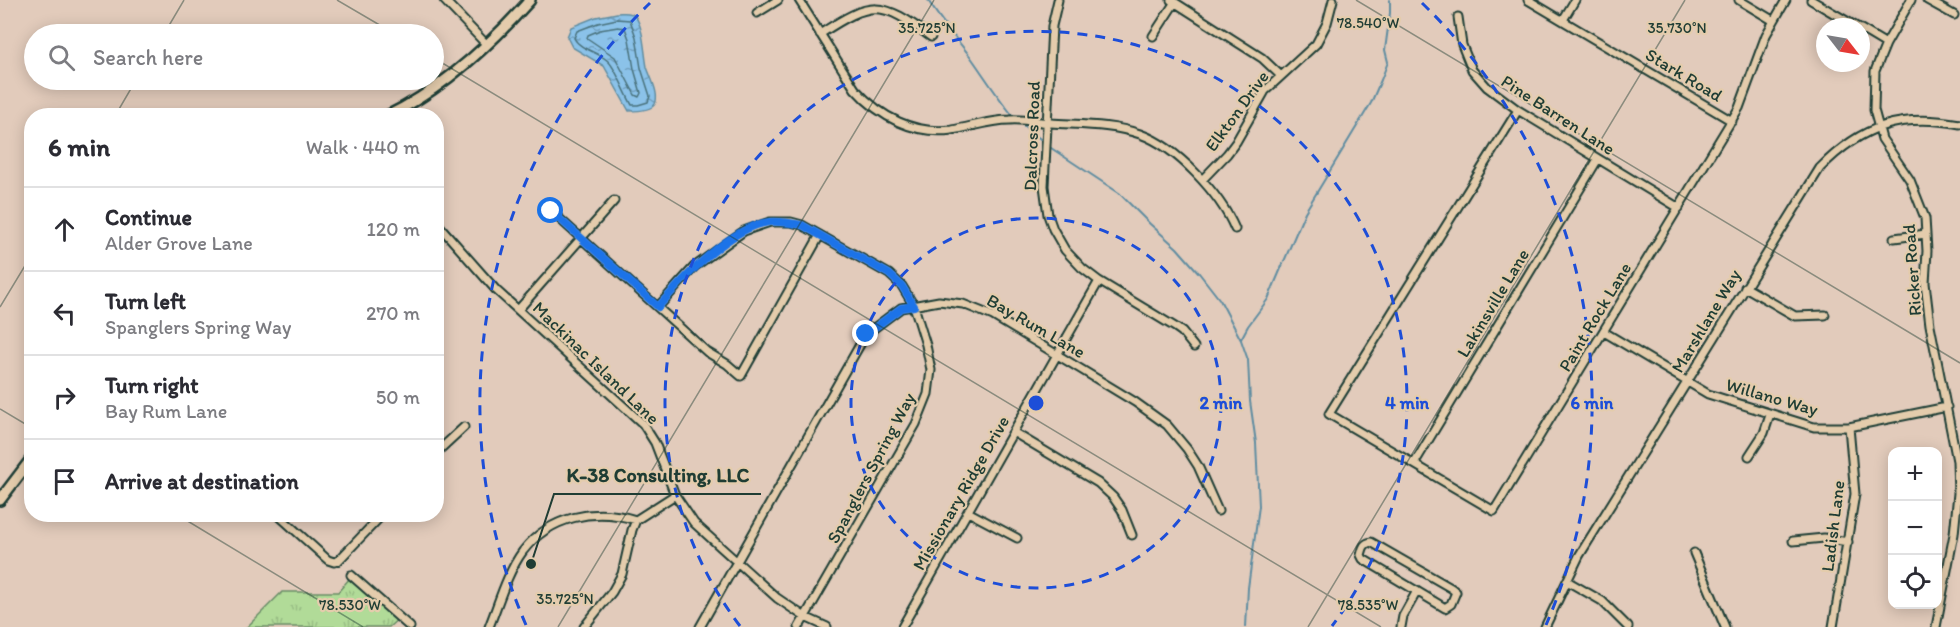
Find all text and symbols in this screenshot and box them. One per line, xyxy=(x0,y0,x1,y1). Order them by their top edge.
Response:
text: 78.540°W xyxy=(1337,14,1400,32)
north arrow xyxy=(1816,18,1870,72)
text: 35.725°N xyxy=(898,19,956,37)
text: 35.730°N xyxy=(1647,19,1707,37)
search box xyxy=(24,24,444,90)
icon: search xyxy=(45,41,78,74)
street label: Stark Road xyxy=(1641,43,1727,107)
text: Search here xyxy=(93,44,203,71)
street label: Elkton Drive xyxy=(1200,66,1274,156)
street label: Pine Barren Lane xyxy=(1497,70,1619,160)
street label: Dalcross Road xyxy=(1019,80,1045,191)
text: 6 min xyxy=(48,131,110,163)
text: Walk · 440 m xyxy=(306,135,420,159)
route start xyxy=(537,197,563,223)
text: Continue xyxy=(105,204,192,231)
icon: ahead xyxy=(48,213,81,246)
text: 120 m xyxy=(367,217,420,241)
street label: Ricker Road xyxy=(1898,223,1926,317)
text: Alder Grove Lane xyxy=(105,231,253,255)
street label: Lakinsville Lane xyxy=(1452,245,1534,361)
street label: Paint Rock Lane xyxy=(1554,258,1636,376)
street label: Marshlane Way xyxy=(1666,265,1746,377)
text: Turn left xyxy=(105,288,186,315)
street label: Bay Rum Lane xyxy=(983,289,1089,363)
icon: left xyxy=(48,297,81,330)
street label: Mackinac Island Lane xyxy=(528,297,664,429)
text: 270 m xyxy=(366,301,420,325)
text: Spanglers Spring Way xyxy=(105,315,291,339)
route end xyxy=(852,320,878,346)
text: Turn right xyxy=(105,372,199,399)
street label: Willano Way xyxy=(1723,373,1821,421)
icon: right xyxy=(48,381,81,414)
text: 50 m xyxy=(376,385,420,409)
street label: Spanglers Spring Way xyxy=(822,388,920,547)
text: 2 min xyxy=(1200,392,1243,414)
text: 4 min xyxy=(1385,392,1430,414)
text: 6 min xyxy=(1571,392,1614,414)
centre of rings xyxy=(1026,393,1046,413)
text: Bay Rum Lane xyxy=(105,399,227,423)
street label: Missionary Ridge Drive xyxy=(908,412,1014,574)
map controls xyxy=(1888,447,1942,609)
button: + xyxy=(1888,447,1942,501)
callout: K-38 Consulting, LLC xyxy=(554,456,761,494)
text: K-38 Consulting, LLC xyxy=(567,463,750,488)
icon: arrive xyxy=(48,465,81,498)
text: Arrive at destination xyxy=(105,468,299,495)
street label: Ladish Lane xyxy=(1816,479,1850,573)
button: − xyxy=(1888,501,1942,555)
button: locate xyxy=(1888,555,1942,609)
text: 35.725°N xyxy=(536,590,594,608)
text: 78.530°W xyxy=(319,596,381,614)
text: 78.535°W xyxy=(1338,596,1398,614)

